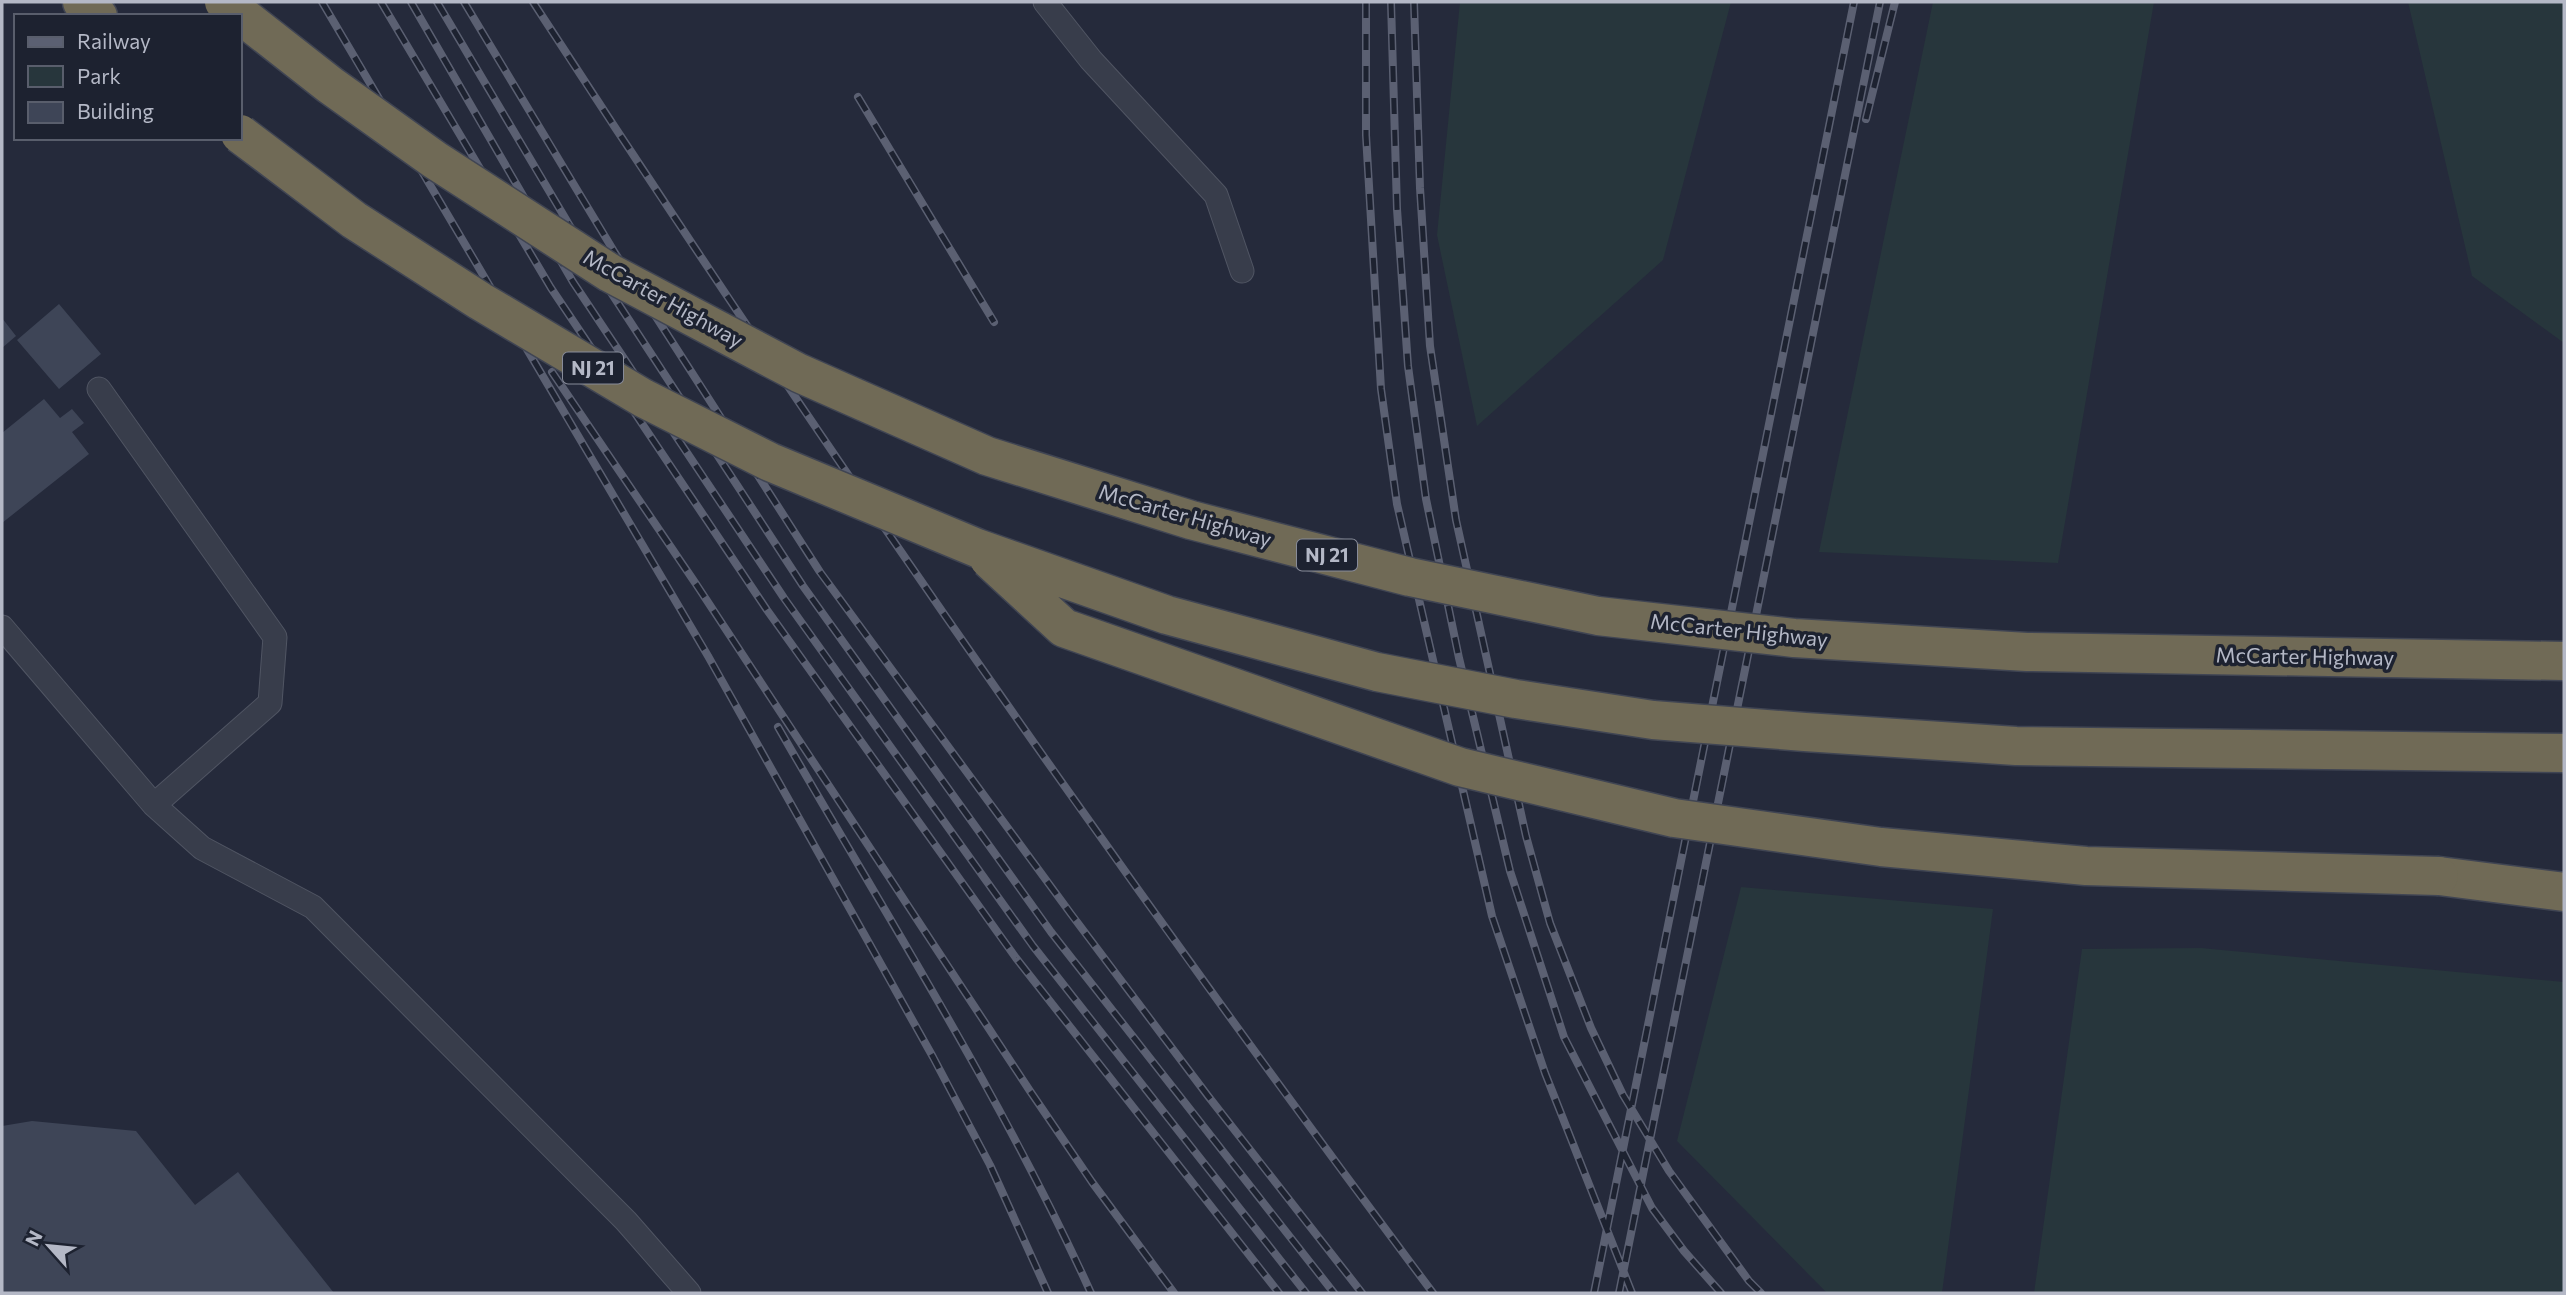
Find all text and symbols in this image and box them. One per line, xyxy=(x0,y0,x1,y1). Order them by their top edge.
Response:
legend xyxy=(14,14,242,140)
text: Railway xyxy=(77,28,151,53)
text: Park xyxy=(77,63,121,88)
text: Building xyxy=(77,98,154,123)
street label: McCarter Highway xyxy=(580,243,748,352)
road number: NJ 21 xyxy=(563,352,623,384)
street label: McCarter Highway xyxy=(1096,478,1275,551)
road number: NJ 21 xyxy=(1297,540,1357,570)
street label: McCarter Highway xyxy=(1649,608,1829,651)
street label: McCarter Highway xyxy=(2215,641,2395,670)
north arrow xyxy=(14,1211,84,1281)
text: N xyxy=(20,1226,47,1250)

